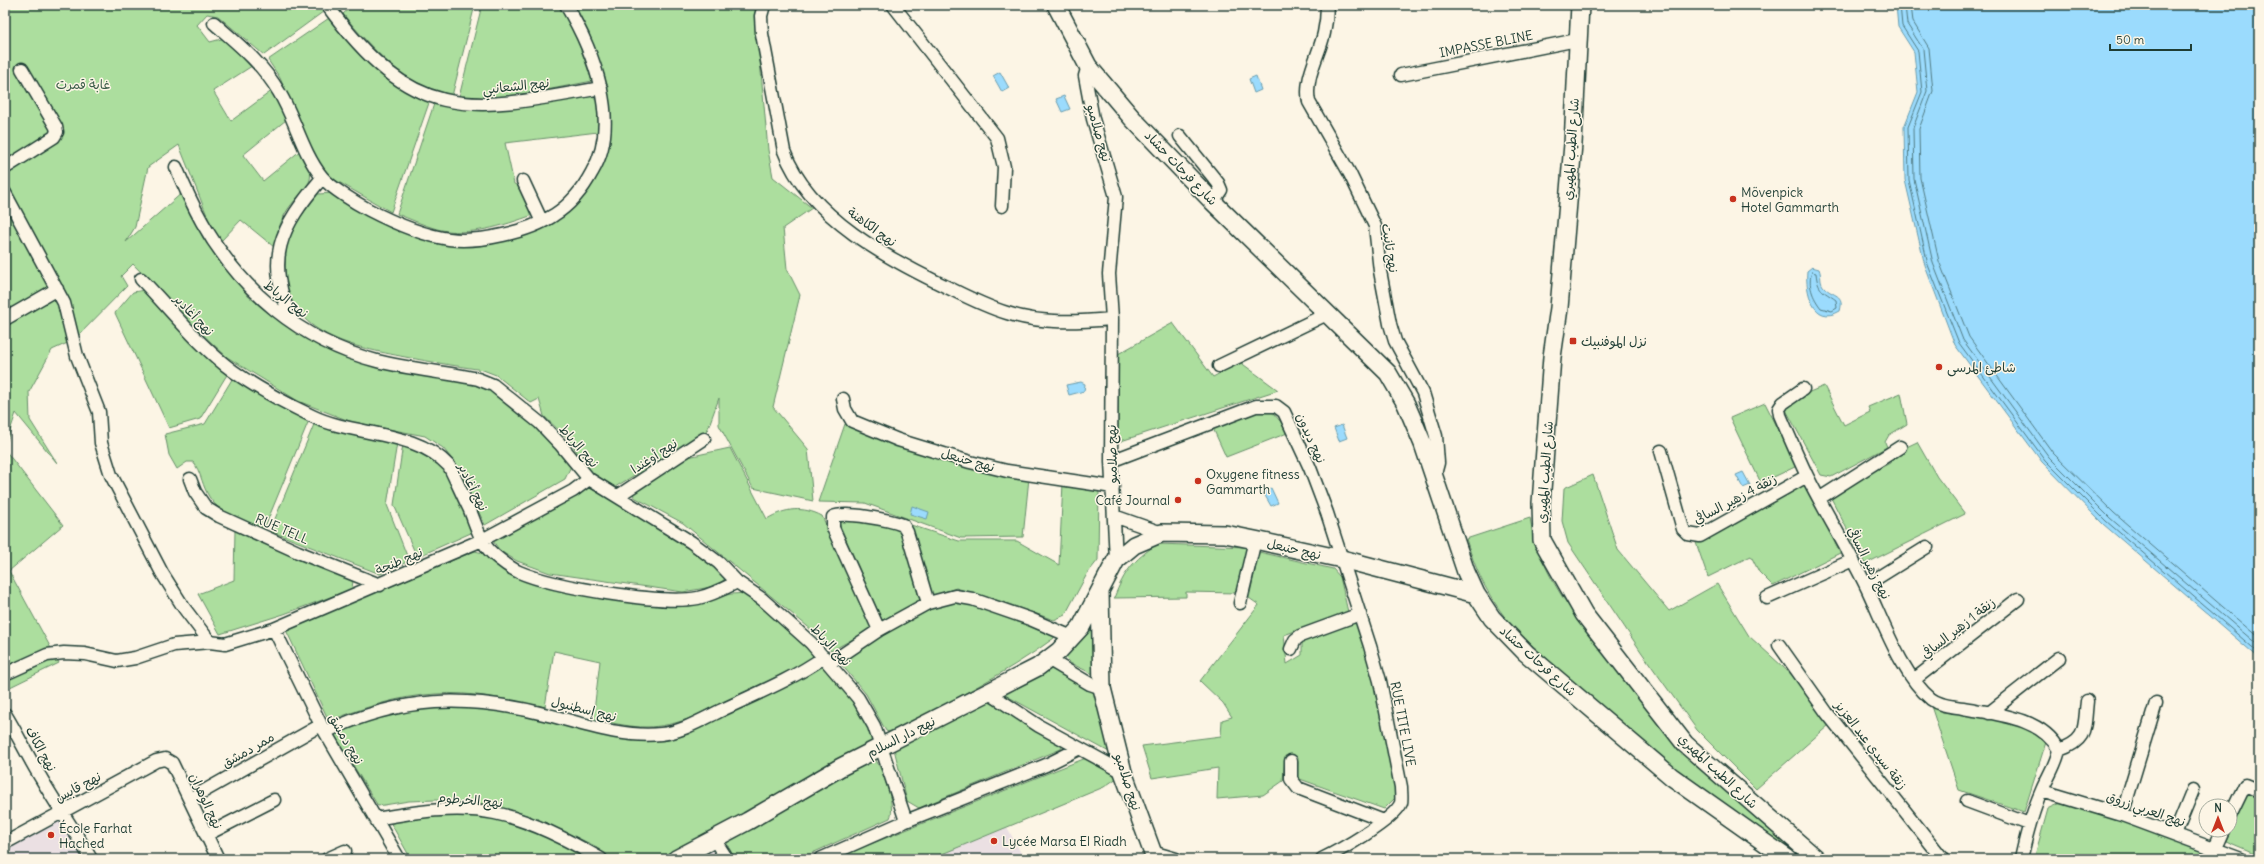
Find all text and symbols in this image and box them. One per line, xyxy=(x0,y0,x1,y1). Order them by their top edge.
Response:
scale bar xyxy=(2110,26,2191,52)
street label: IMPASSE BLINE xyxy=(1438,27,1535,61)
text: 50 m xyxy=(2116,32,2145,47)
street label: نهج الشعانبي xyxy=(482,74,551,101)
park label: غابة قمرت xyxy=(56,76,110,93)
street label: شارع الطيب المهيري xyxy=(1559,97,1584,201)
street label: نهج صلامبو xyxy=(1081,101,1115,164)
street label: شارع فرحات حشاد xyxy=(1140,127,1221,210)
place label: Mövenpick Hotel Gammarth xyxy=(1741,184,1840,216)
marker: Mövenpick Hotel Gammarth xyxy=(1728,194,1738,204)
street label: نهج الكاهنة xyxy=(844,203,900,251)
street label: نهج تانيت xyxy=(1377,222,1402,274)
street label: نهج الرباط xyxy=(260,276,312,322)
street label: نهج أغادير xyxy=(169,290,218,340)
place label: نزل الموفنبيك xyxy=(1581,333,1647,350)
marker: نزل الموفنبيك xyxy=(1568,336,1578,346)
place label: شاطئ المرسى xyxy=(1947,359,2016,377)
marker: شاطئ المرسى xyxy=(1934,362,1944,372)
street label: نهج ديدون xyxy=(1291,410,1330,466)
street label: شارع الطيب المهيري xyxy=(1533,420,1558,524)
street label: نهج الرباط xyxy=(555,421,602,472)
street label: نهج صلامبو xyxy=(1103,424,1122,485)
street label: نهج أوغندا xyxy=(627,435,681,478)
street label: نهج حنبعل xyxy=(939,444,997,477)
street label: نهج أغادير xyxy=(453,459,492,514)
place label: Oxygene fitness Gammarth xyxy=(1206,466,1300,498)
street label: زنقة 4 زهير السافي xyxy=(1690,470,1780,529)
marker: Oxygene fitness Gammarth xyxy=(1193,476,1203,486)
place label: Café Journal xyxy=(1095,492,1170,509)
marker: Café Journal xyxy=(1173,495,1183,505)
street label: RUE TELL xyxy=(253,510,311,548)
street label: نهج زهير السافي xyxy=(1843,524,1895,603)
street label: نهج حنبعل xyxy=(1265,535,1323,564)
street label: نهج طنجة xyxy=(373,543,426,580)
street label: زنقة 1 زهير السافي xyxy=(1917,594,1999,663)
street label: نهج الرباط xyxy=(806,620,855,670)
street label: شارع فرحات حشاد xyxy=(1495,622,1580,701)
street label: RUE TITE LIVE xyxy=(1386,680,1420,768)
street label: نهج إسطنبول xyxy=(549,693,618,726)
street label: زنقة سيدي عبد العزيز xyxy=(1830,696,1911,793)
street label: نهج دمشق xyxy=(324,711,367,768)
street label: نهج دار السلام xyxy=(864,712,939,763)
street label: نهج الكاف xyxy=(21,723,60,775)
street label: ممر دمشق xyxy=(219,728,277,772)
street label: شارع الطيب المهيري xyxy=(1674,730,1761,813)
street label: نهج صلامبو xyxy=(1110,750,1145,813)
street label: نهج قابس xyxy=(52,768,105,807)
street label: نهج الوهران xyxy=(185,770,226,832)
street label: نهج العربي زروق xyxy=(2103,788,2188,833)
street label: نهج الخرطوم xyxy=(436,789,503,813)
north arrow xyxy=(2198,798,2238,838)
text: N xyxy=(2214,801,2222,815)
place label: École Farhat Hached xyxy=(59,819,133,852)
marker: École Farhat Hached xyxy=(46,830,56,840)
place label: Lycée Marsa El Riadh xyxy=(1002,833,1127,850)
marker: Lycée Marsa El Riadh xyxy=(989,836,999,846)

